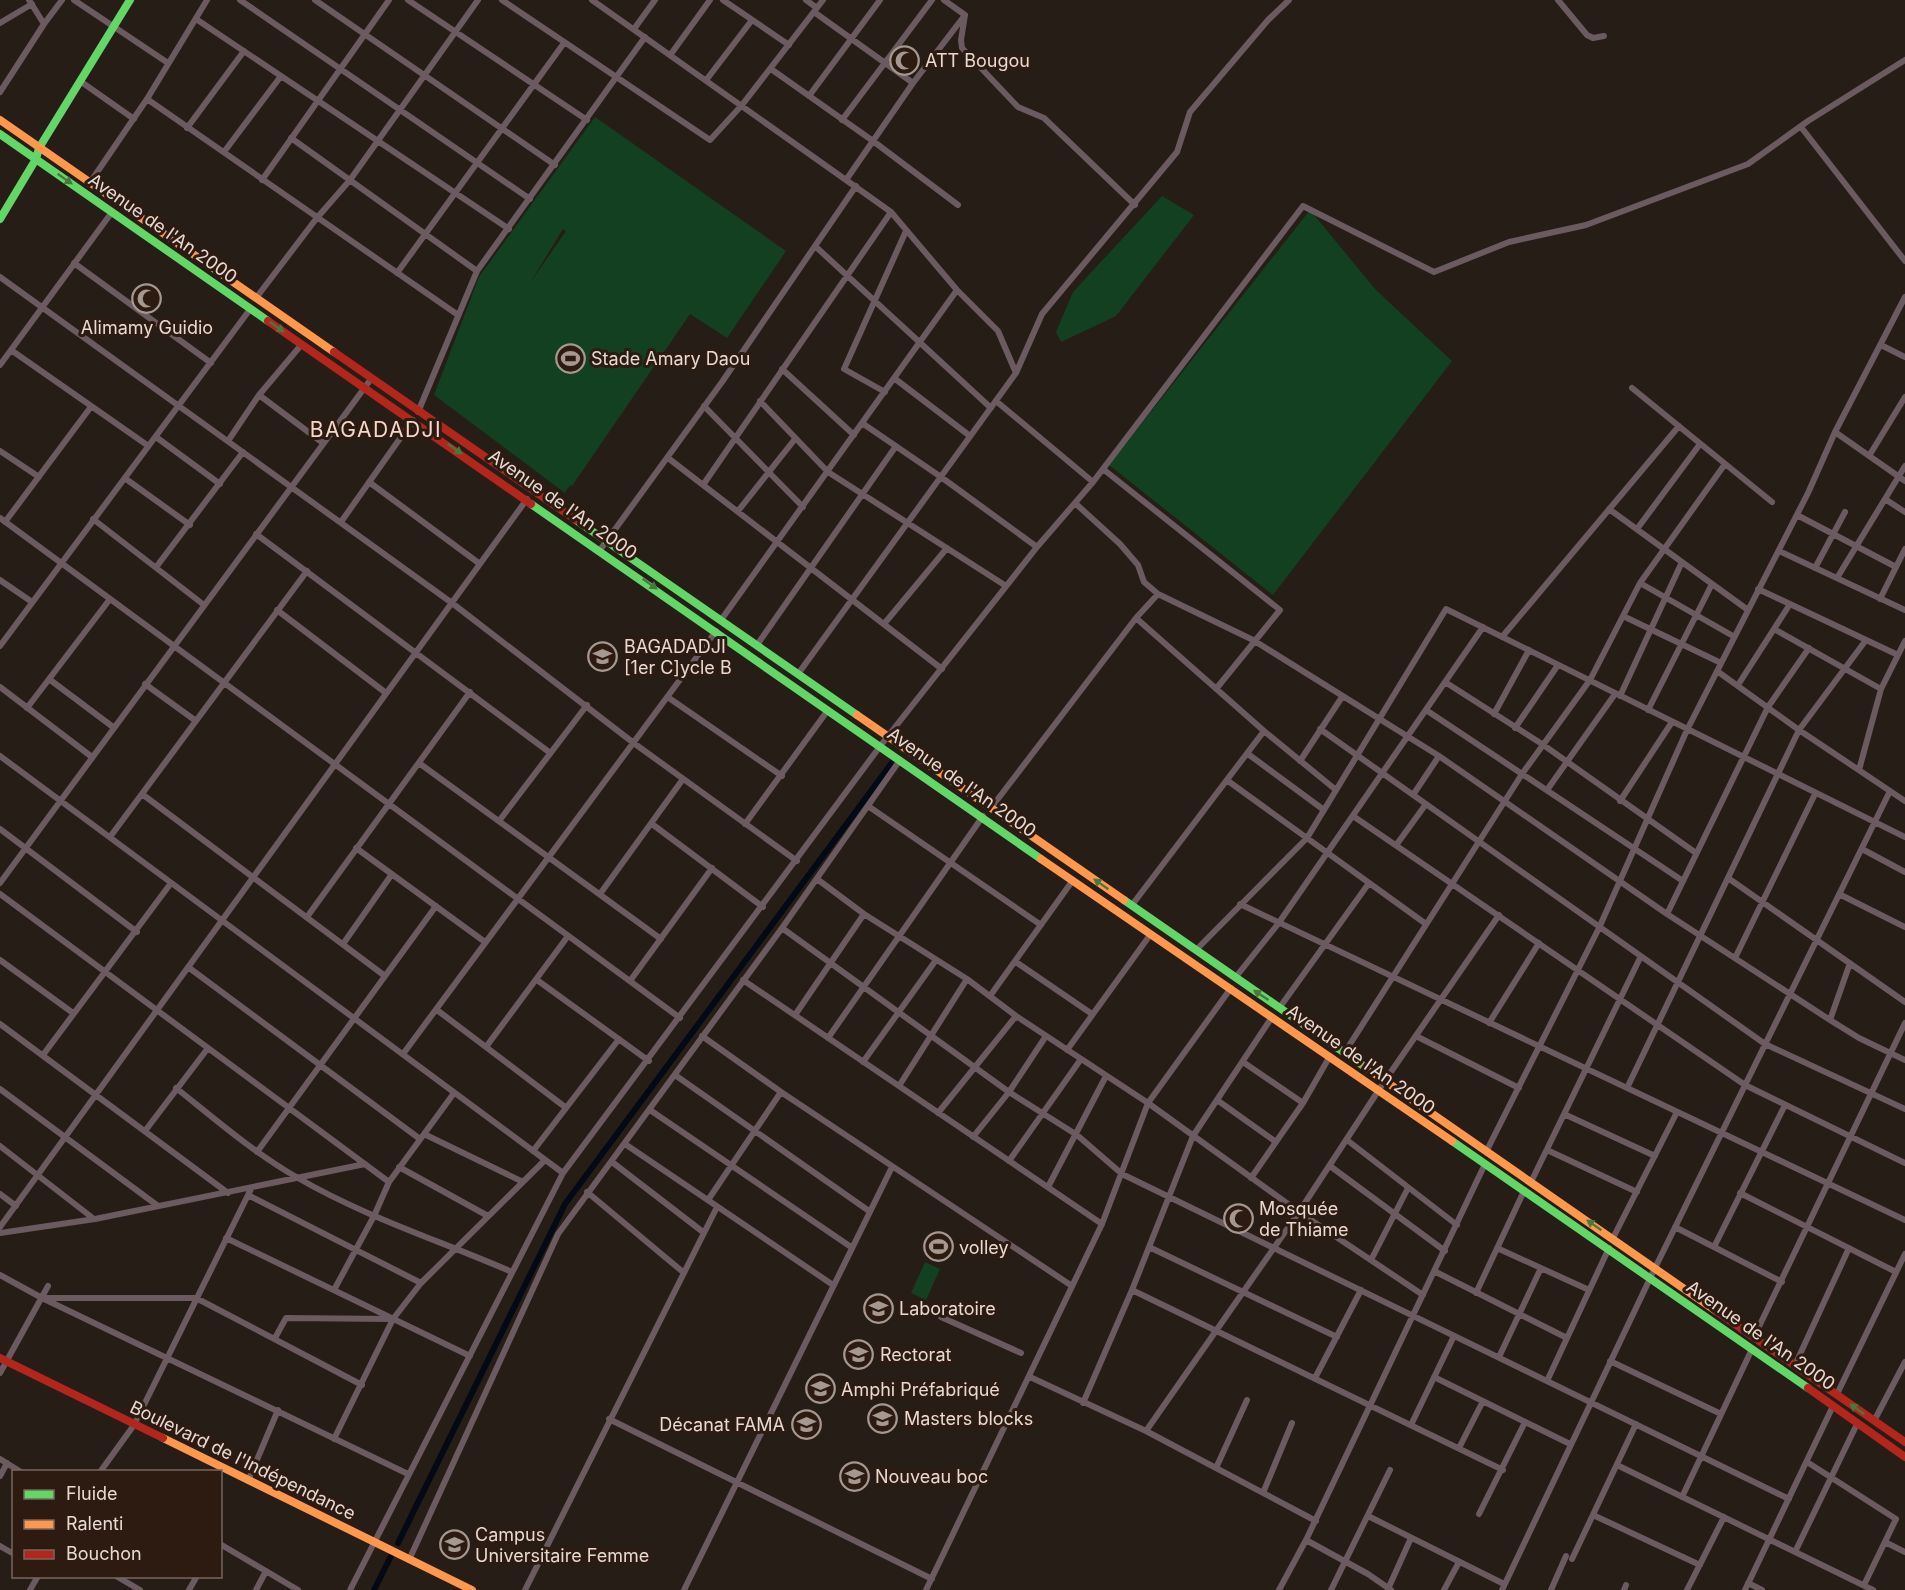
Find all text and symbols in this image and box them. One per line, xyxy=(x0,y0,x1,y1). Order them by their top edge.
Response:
mosque icon: ATT Bougou xyxy=(888,44,920,76)
place label: ATT Bougou xyxy=(925,50,1030,71)
street label: Avenue de l'An 2000 xyxy=(85,169,241,287)
one-way arrow xyxy=(57,174,73,185)
mosque icon: Alimamy Guidio xyxy=(131,282,163,314)
place label: Alimamy Guidio xyxy=(81,317,213,338)
one-way arrow xyxy=(269,321,285,332)
sports icon: Stade Amary Daou xyxy=(554,342,586,374)
place label: Stade Amary Daou xyxy=(591,348,750,369)
district label: BAGADADJI xyxy=(310,417,442,442)
one-way arrow xyxy=(447,443,463,454)
street label: Avenue de l'An 2000 xyxy=(485,445,641,563)
one-way arrow xyxy=(641,578,657,590)
place label: BAGADADJI [1er C]ycle B xyxy=(624,636,732,678)
school or university icon: BAGADADJI [1er C]ycle B xyxy=(587,640,619,672)
street label: Avenue de l'An 2000 xyxy=(884,723,1040,841)
one-way arrow xyxy=(1093,878,1109,890)
one-way arrow xyxy=(1253,990,1269,1001)
street label: Avenue de l'An 2000 xyxy=(1283,1000,1439,1118)
place label: Mosquée de Thiame xyxy=(1259,1198,1349,1240)
mosque icon: Mosquée de Thiame xyxy=(1222,1202,1254,1234)
one-way arrow xyxy=(1586,1219,1602,1231)
sports icon: volley xyxy=(922,1231,954,1263)
place label: volley xyxy=(959,1237,1009,1258)
street label: Avenue de l'An 2000 xyxy=(1683,1276,1839,1394)
school or university icon: Laboratoire xyxy=(862,1292,894,1324)
place label: Laboratoire xyxy=(899,1298,996,1319)
school or university icon: Rectorat xyxy=(843,1338,875,1370)
place label: Rectorat xyxy=(880,1344,951,1365)
school or university icon: Amphi Préfabriqué xyxy=(804,1373,836,1405)
place label: Amphi Préfabriqué xyxy=(841,1379,1000,1400)
street label: Boulevard de l'Indépendance xyxy=(127,1396,359,1524)
school or university icon: Masters blocks xyxy=(867,1402,899,1434)
one-way arrow xyxy=(1850,1403,1866,1415)
school or university icon: Décanat FAMA xyxy=(790,1408,822,1440)
place label: Masters blocks xyxy=(904,1408,1033,1429)
place label: Décanat FAMA xyxy=(659,1414,785,1435)
school or university icon: Nouveau boc xyxy=(838,1460,870,1492)
place label: Nouveau boc xyxy=(875,1466,988,1487)
legend xyxy=(12,1470,222,1578)
text: Fluide xyxy=(66,1483,118,1504)
text: Ralenti xyxy=(66,1513,123,1534)
place label: Campus Universitaire Femme xyxy=(475,1524,649,1566)
school or university icon: Campus Universitaire Femme xyxy=(438,1528,470,1560)
text: Bouchon xyxy=(66,1543,142,1564)

